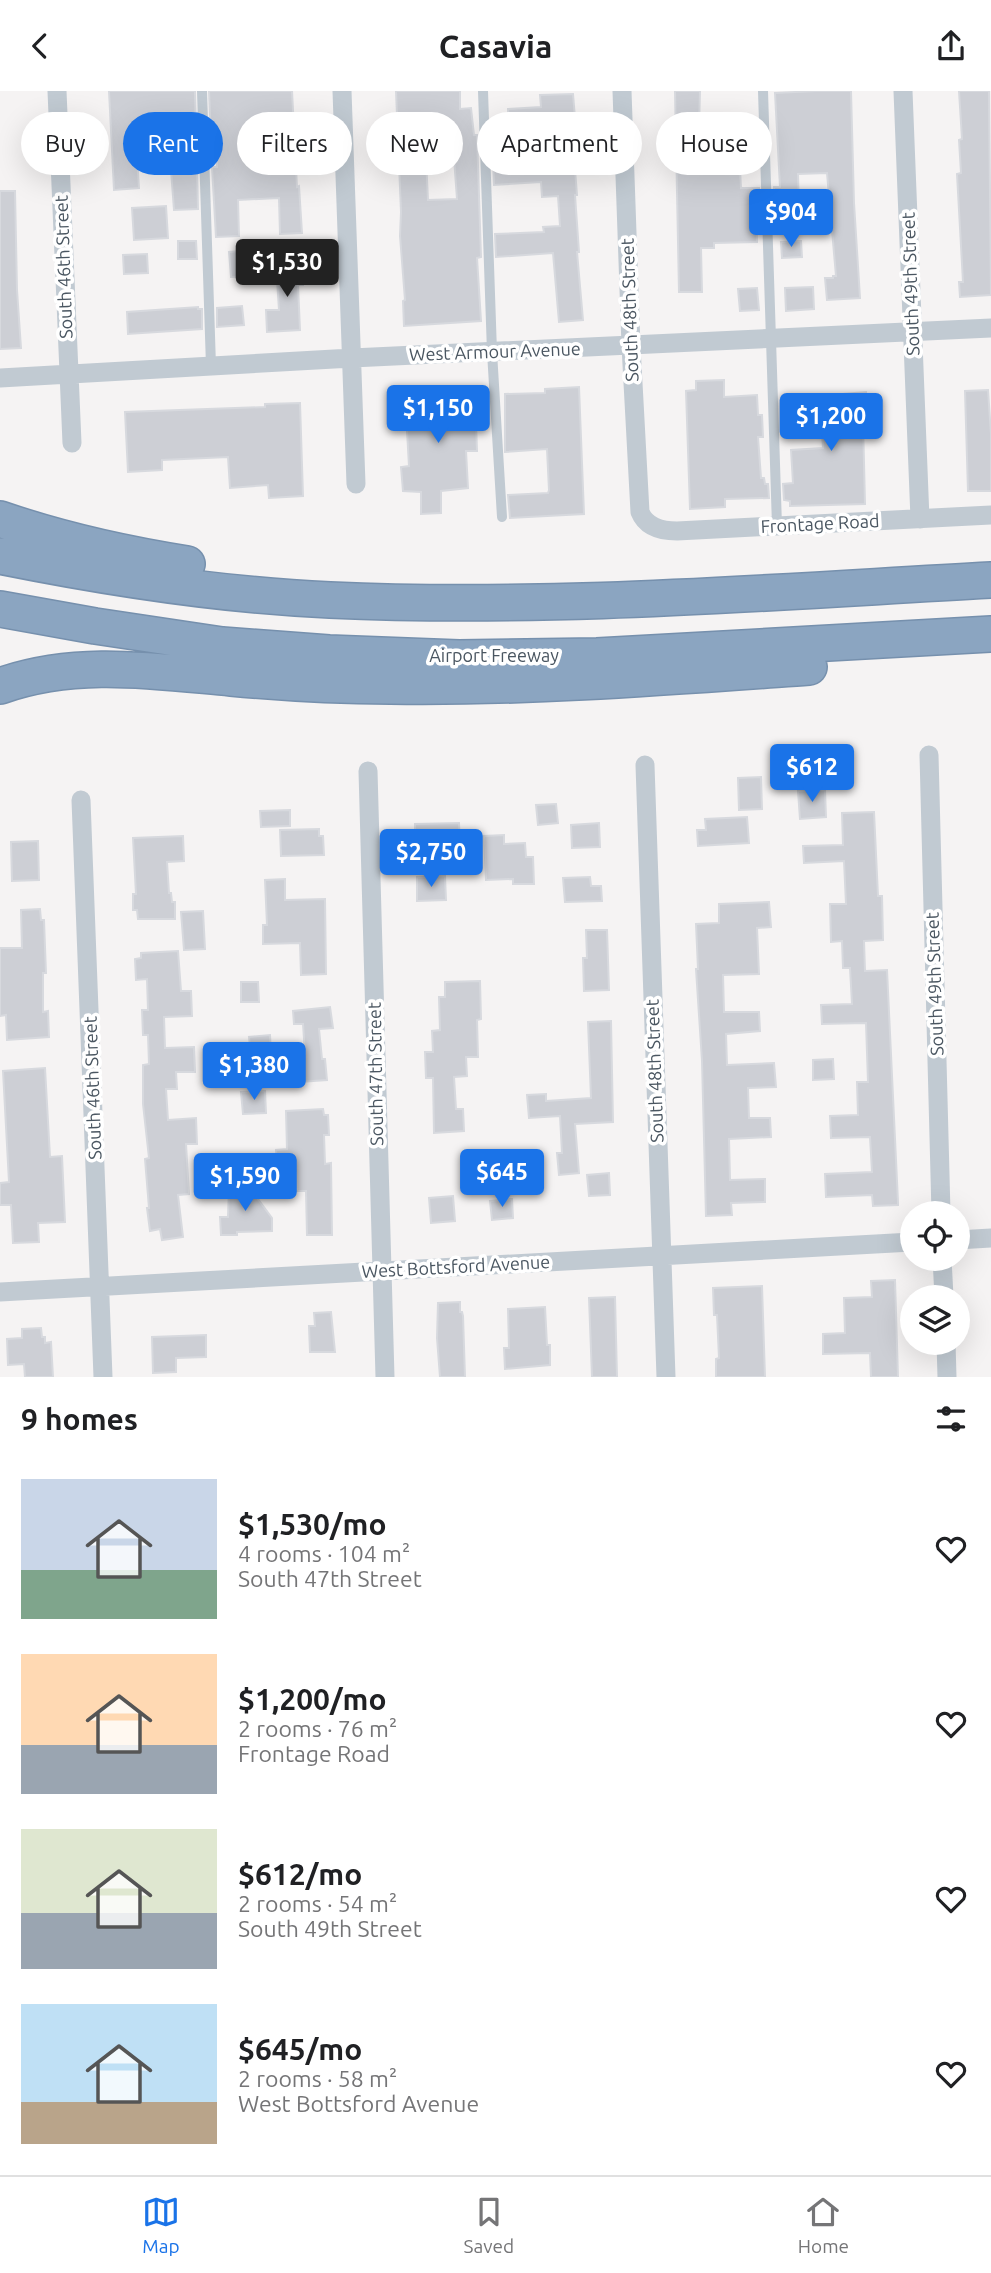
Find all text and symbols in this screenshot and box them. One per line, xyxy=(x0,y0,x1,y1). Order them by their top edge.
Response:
icon: back xyxy=(21,27,59,65)
icon: share xyxy=(932,27,970,65)
text: Casavia xyxy=(439,28,552,64)
chip: Buy xyxy=(21,112,109,175)
chip: Rent xyxy=(123,112,223,175)
chip: Filters xyxy=(237,112,352,175)
chip: New xyxy=(366,112,463,175)
chip: Apartment xyxy=(477,112,642,175)
chip: House xyxy=(656,112,772,175)
pin: $904 xyxy=(750,190,832,249)
street label: South 46th Street xyxy=(50,195,76,339)
text: $904 xyxy=(765,199,817,224)
street label: South 49th Street xyxy=(897,212,923,356)
street label: South 48th Street xyxy=(616,238,642,382)
pin: $1,530 xyxy=(230,239,344,299)
text: $1,530 xyxy=(252,249,322,274)
street label: West Armour Avenue xyxy=(409,338,581,364)
pin: $1,150 xyxy=(381,385,495,445)
pin: $1,200 xyxy=(774,393,888,453)
text: $1,150 xyxy=(403,395,473,420)
text: $1,200 xyxy=(796,403,866,428)
street label: Frontage Road xyxy=(760,510,880,536)
street label: Airport Freeway xyxy=(429,645,559,665)
pin: $612 xyxy=(771,745,853,804)
text: $612 xyxy=(786,754,838,779)
pin: $2,750 xyxy=(374,829,488,889)
text: $2,750 xyxy=(396,839,466,864)
street label: South 49th Street xyxy=(921,912,947,1056)
street label: South 48th Street xyxy=(641,999,667,1143)
street label: South 47th Street xyxy=(364,1002,386,1146)
street label: South 46th Street xyxy=(79,1016,105,1160)
pin: $1,380 xyxy=(197,1042,311,1102)
text: $1,380 xyxy=(219,1052,289,1077)
pin: $645 xyxy=(461,1149,543,1209)
pin: $1,590 xyxy=(188,1153,302,1213)
text: $645 xyxy=(476,1159,528,1184)
text: $1,590 xyxy=(210,1163,280,1188)
map controls xyxy=(900,1201,970,1355)
button: locate xyxy=(900,1201,970,1271)
street label: West Bottsford Avenue xyxy=(361,1251,551,1281)
button: layers xyxy=(900,1285,970,1355)
icon: filters xyxy=(932,1400,970,1438)
text: 9 homes xyxy=(21,1402,138,1436)
icon: home xyxy=(77,1507,161,1591)
text: $1,530/mo xyxy=(238,1507,387,1541)
icon: heart xyxy=(932,1530,970,1568)
text: 4 rooms · 104 m² xyxy=(238,1541,410,1566)
text: South 47th Street xyxy=(238,1566,422,1591)
icon: home xyxy=(77,1682,161,1766)
text: $1,200/mo xyxy=(238,1682,387,1716)
icon: heart xyxy=(932,1705,970,1743)
text: 2 rooms · 76 m² xyxy=(238,1716,397,1741)
text: Frontage Road xyxy=(238,1741,390,1766)
icon: home xyxy=(77,1857,161,1941)
text: $612/mo xyxy=(238,1857,362,1891)
icon: heart xyxy=(932,1880,970,1918)
text: 2 rooms · 54 m² xyxy=(238,1891,397,1916)
text: South 49th Street xyxy=(238,1916,422,1941)
icon: home xyxy=(77,2032,161,2116)
text: $645/mo xyxy=(238,2032,362,2066)
icon: heart xyxy=(932,2055,970,2093)
text: 2 rooms · 58 m² xyxy=(238,2066,397,2091)
text: West Bottsford Avenue xyxy=(238,2091,479,2116)
tab: Map xyxy=(142,2193,180,2257)
tab: Saved xyxy=(464,2193,514,2257)
tab: Home xyxy=(798,2193,849,2257)

